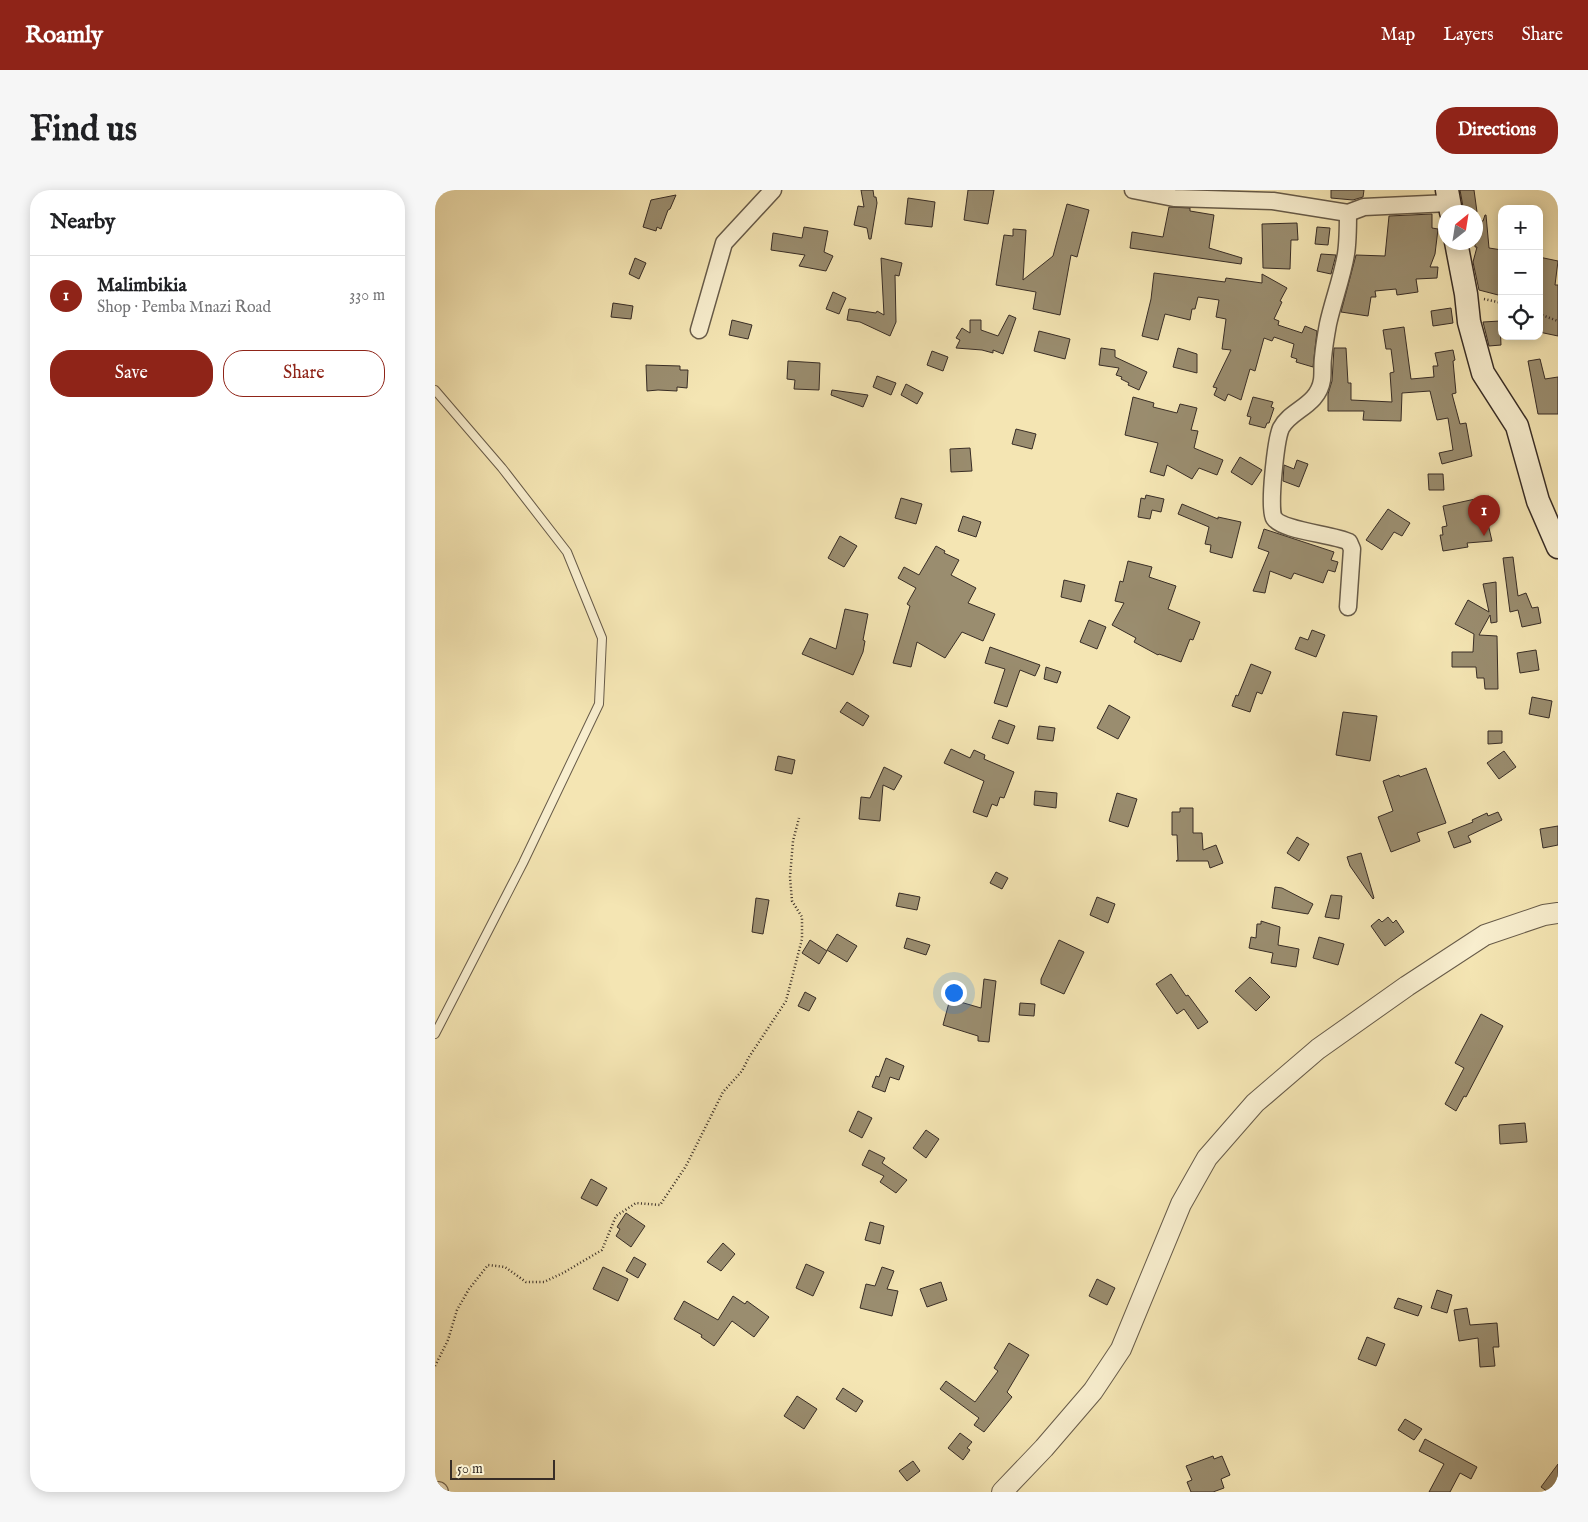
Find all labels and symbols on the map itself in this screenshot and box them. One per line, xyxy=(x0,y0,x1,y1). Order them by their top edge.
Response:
north arrow xyxy=(1438,205,1483,250)
pin: 1 xyxy=(1468,495,1500,536)
your location xyxy=(941,980,967,1006)
scale bar xyxy=(450,1457,555,1480)

